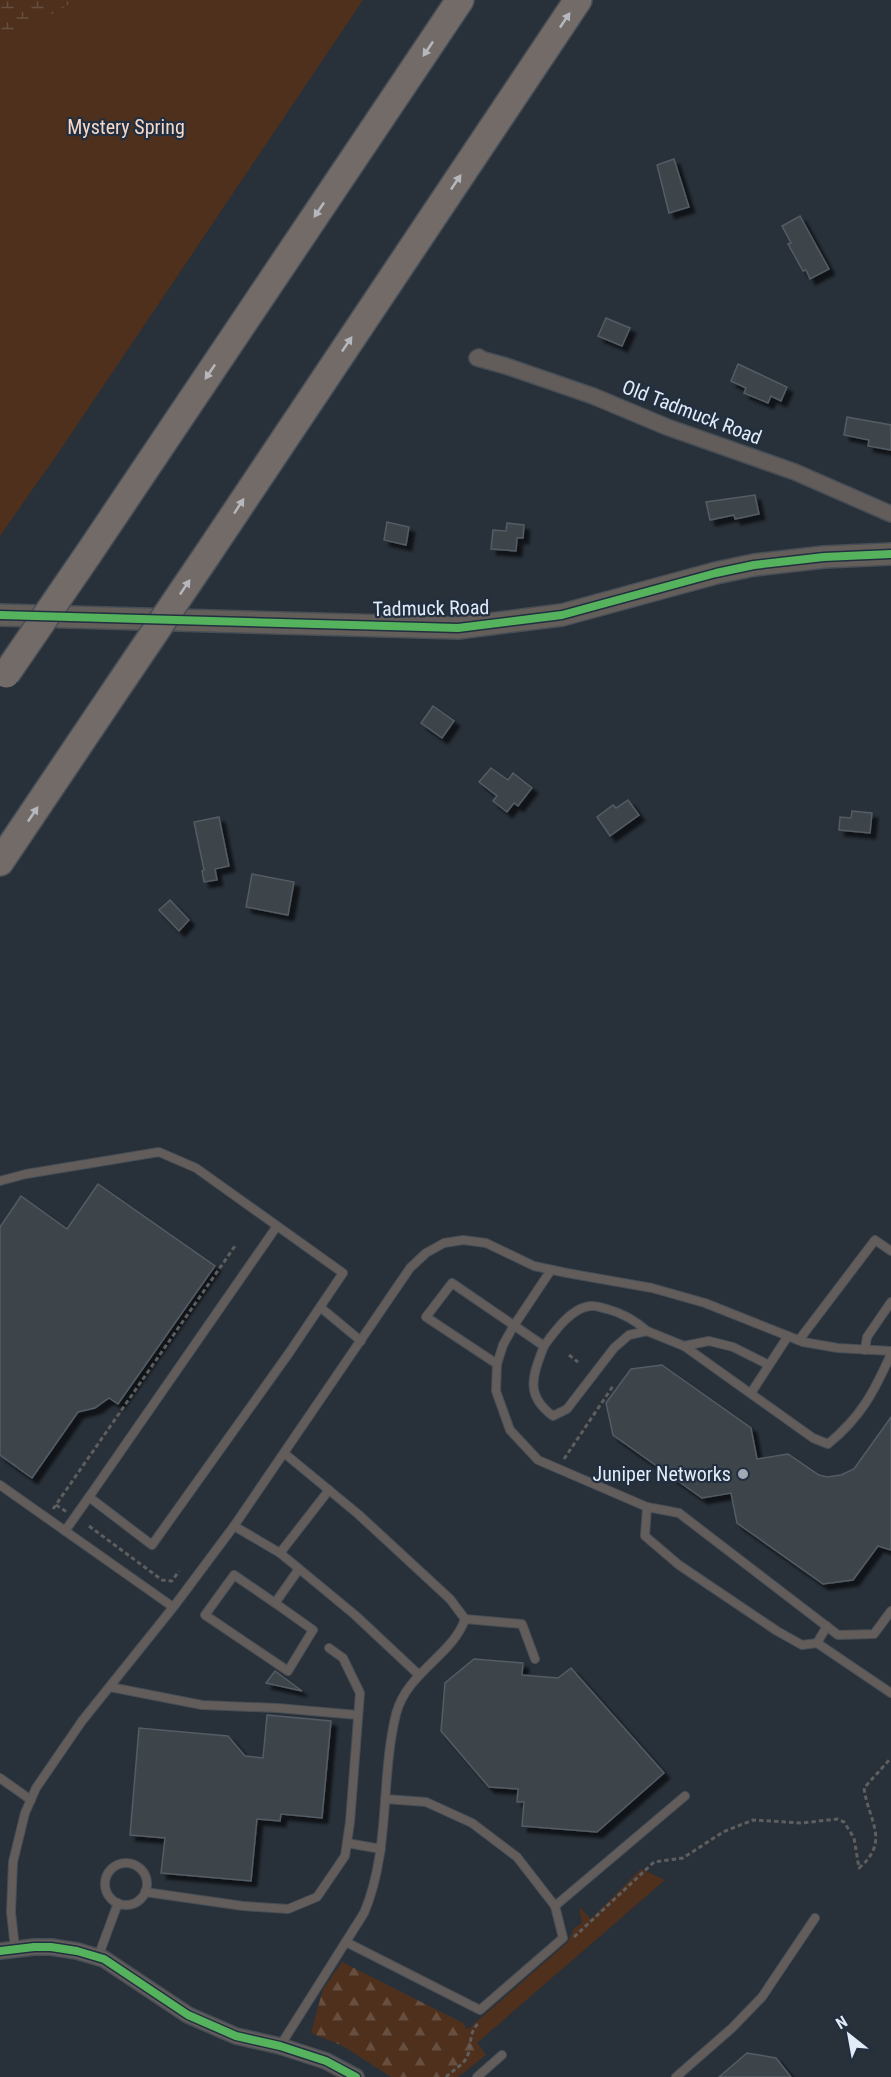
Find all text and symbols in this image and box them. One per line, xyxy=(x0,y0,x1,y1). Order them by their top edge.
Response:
one-way arrow xyxy=(559,12,570,28)
one-way arrow xyxy=(422,40,434,56)
park label: Mystery Spring xyxy=(67,115,185,139)
one-way arrow xyxy=(450,174,461,190)
one-way arrow xyxy=(313,202,325,218)
one-way arrow xyxy=(341,336,353,352)
one-way arrow xyxy=(205,364,216,380)
street label: Old Tadmuck Road xyxy=(619,374,765,450)
one-way arrow xyxy=(234,498,245,514)
one-way arrow xyxy=(180,579,191,595)
street label: Tadmuck Road xyxy=(373,595,489,621)
one-way arrow xyxy=(27,806,39,822)
place label: Juniper Networks xyxy=(593,1462,731,1486)
marker: Juniper Networks xyxy=(736,1467,750,1481)
north arrow xyxy=(819,2005,879,2065)
text: N xyxy=(832,2012,851,2033)

